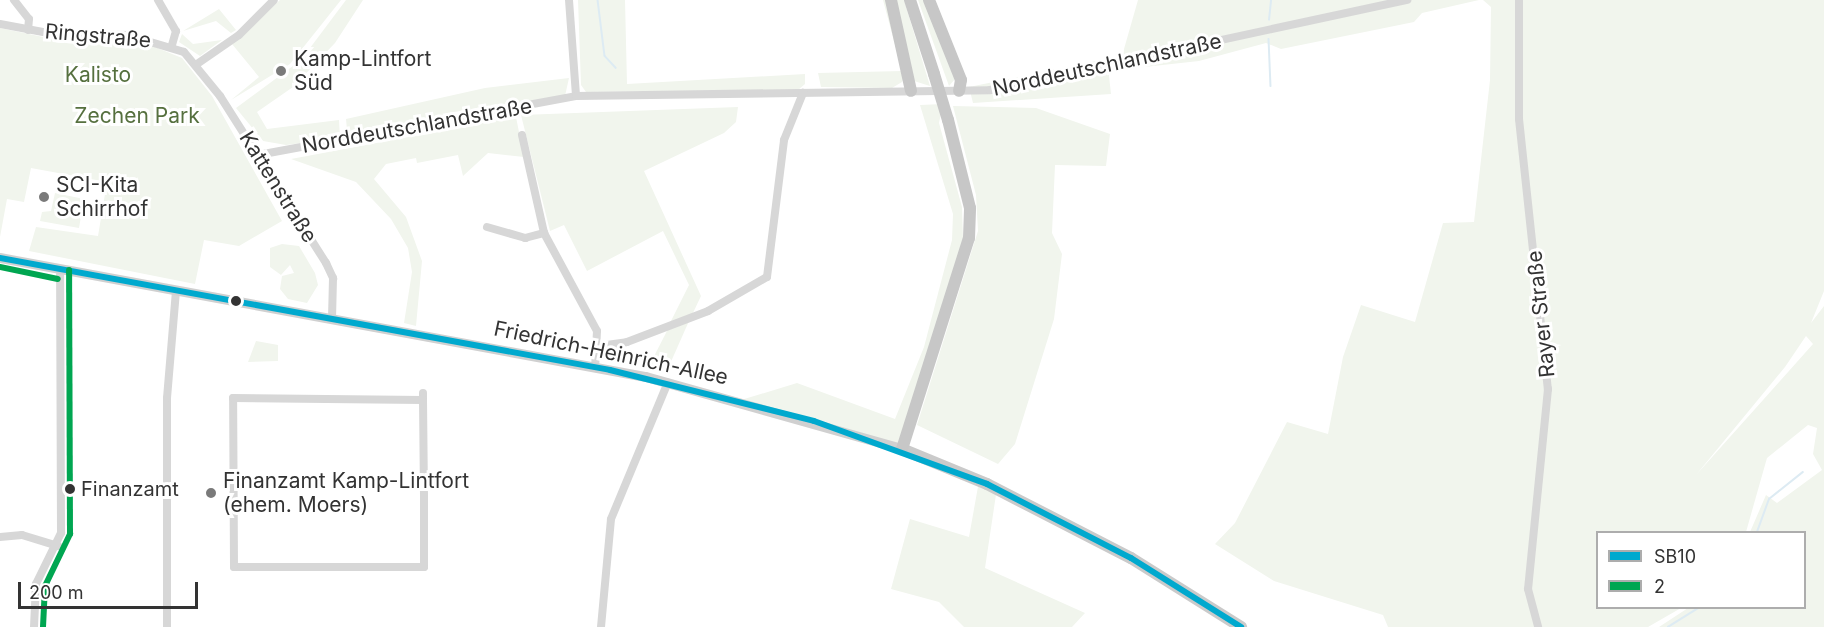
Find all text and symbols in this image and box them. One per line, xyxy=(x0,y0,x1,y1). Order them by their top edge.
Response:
street label: Ringstraße xyxy=(44,19,152,53)
street label: Norddeutschlandstraße xyxy=(990,28,1224,102)
place label: Kamp-Lintfort Süd xyxy=(294,46,431,96)
park label: Kalisto xyxy=(65,62,131,88)
marker: Kamp-Lintfort Süd xyxy=(272,62,290,80)
street label: Norddeutschlandstraße xyxy=(300,93,534,159)
park label: Zechen Park xyxy=(74,103,200,129)
street label: Kattenstraße xyxy=(234,127,322,247)
place label: SCI-Kita Schirrhof xyxy=(56,172,148,222)
marker: SCI-Kita Schirrhof xyxy=(37,190,51,204)
street label: Rayer Straße xyxy=(1522,249,1560,379)
unlabelled marker xyxy=(230,295,242,307)
street label: Friedrich-Heinrich-Allee xyxy=(492,316,730,390)
place label: Finanzamt Kamp-Lintfort (ehem. Moers) xyxy=(223,468,469,518)
place label: Finanzamt xyxy=(81,477,179,501)
marker: Finanzamt xyxy=(64,483,76,495)
marker: Finanzamt Kamp-Lintfort (ehem. Moers) xyxy=(204,486,218,500)
legend xyxy=(1596,531,1806,609)
text: SB10 xyxy=(1654,546,1696,567)
scale bar xyxy=(21,570,201,608)
text: 2 xyxy=(1654,576,1665,597)
text: 200 m xyxy=(29,582,84,603)

